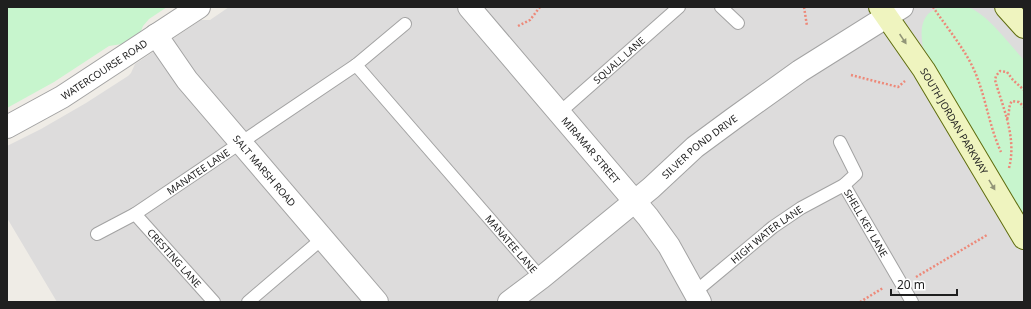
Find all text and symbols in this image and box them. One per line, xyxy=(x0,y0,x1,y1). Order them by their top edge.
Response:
street label: SQUALL LANE xyxy=(590,33,648,87)
one-way arrow xyxy=(899,33,906,45)
street label: WATERCOURSE ROAD xyxy=(58,36,150,103)
street label: SOUTH JORDAN PARKWAY xyxy=(917,65,992,177)
street label: SILVER POND DRIVE xyxy=(658,111,740,182)
street label: MIRAMAR STREET xyxy=(559,114,624,187)
street label: SALT MARSH ROAD xyxy=(230,132,299,209)
street label: MANATEE LANE xyxy=(164,145,232,198)
one-way arrow xyxy=(989,179,996,191)
street label: SHELL KEY LANE xyxy=(841,186,891,260)
street label: HIGH WATER LANE xyxy=(728,202,805,266)
street label: MANATEE LANE xyxy=(482,212,541,276)
street label: CRESTING LANE xyxy=(144,225,205,290)
scale bar xyxy=(891,271,957,297)
text: 20 m xyxy=(897,276,925,293)

